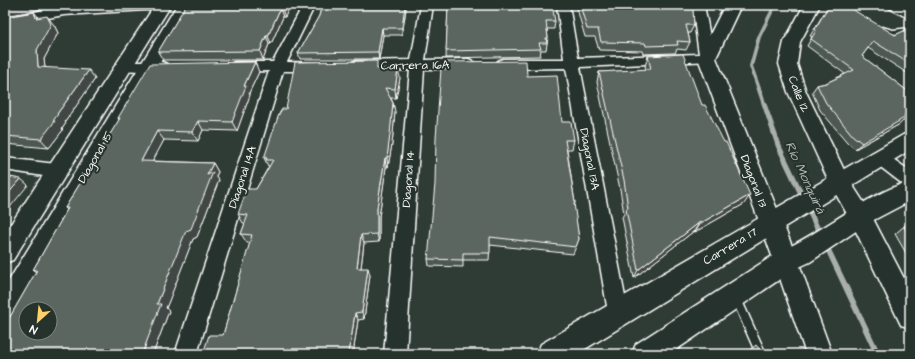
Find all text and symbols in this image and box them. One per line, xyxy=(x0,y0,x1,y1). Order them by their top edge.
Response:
street label: Carrera 16A xyxy=(381,56,450,75)
street label: Calle 12 xyxy=(784,73,814,115)
street label: Diagonal 13A xyxy=(574,127,604,192)
street label: Diagonal 15 xyxy=(74,128,118,187)
water label: Río Monquirá xyxy=(781,139,830,218)
street label: Diagonal 14A xyxy=(224,143,262,211)
street label: Diagonal 14 xyxy=(398,150,420,208)
street label: Diagonal 13 xyxy=(735,152,771,210)
street label: Carrera 17 xyxy=(700,223,761,269)
north arrow xyxy=(18,301,58,341)
text: N xyxy=(27,321,40,338)

